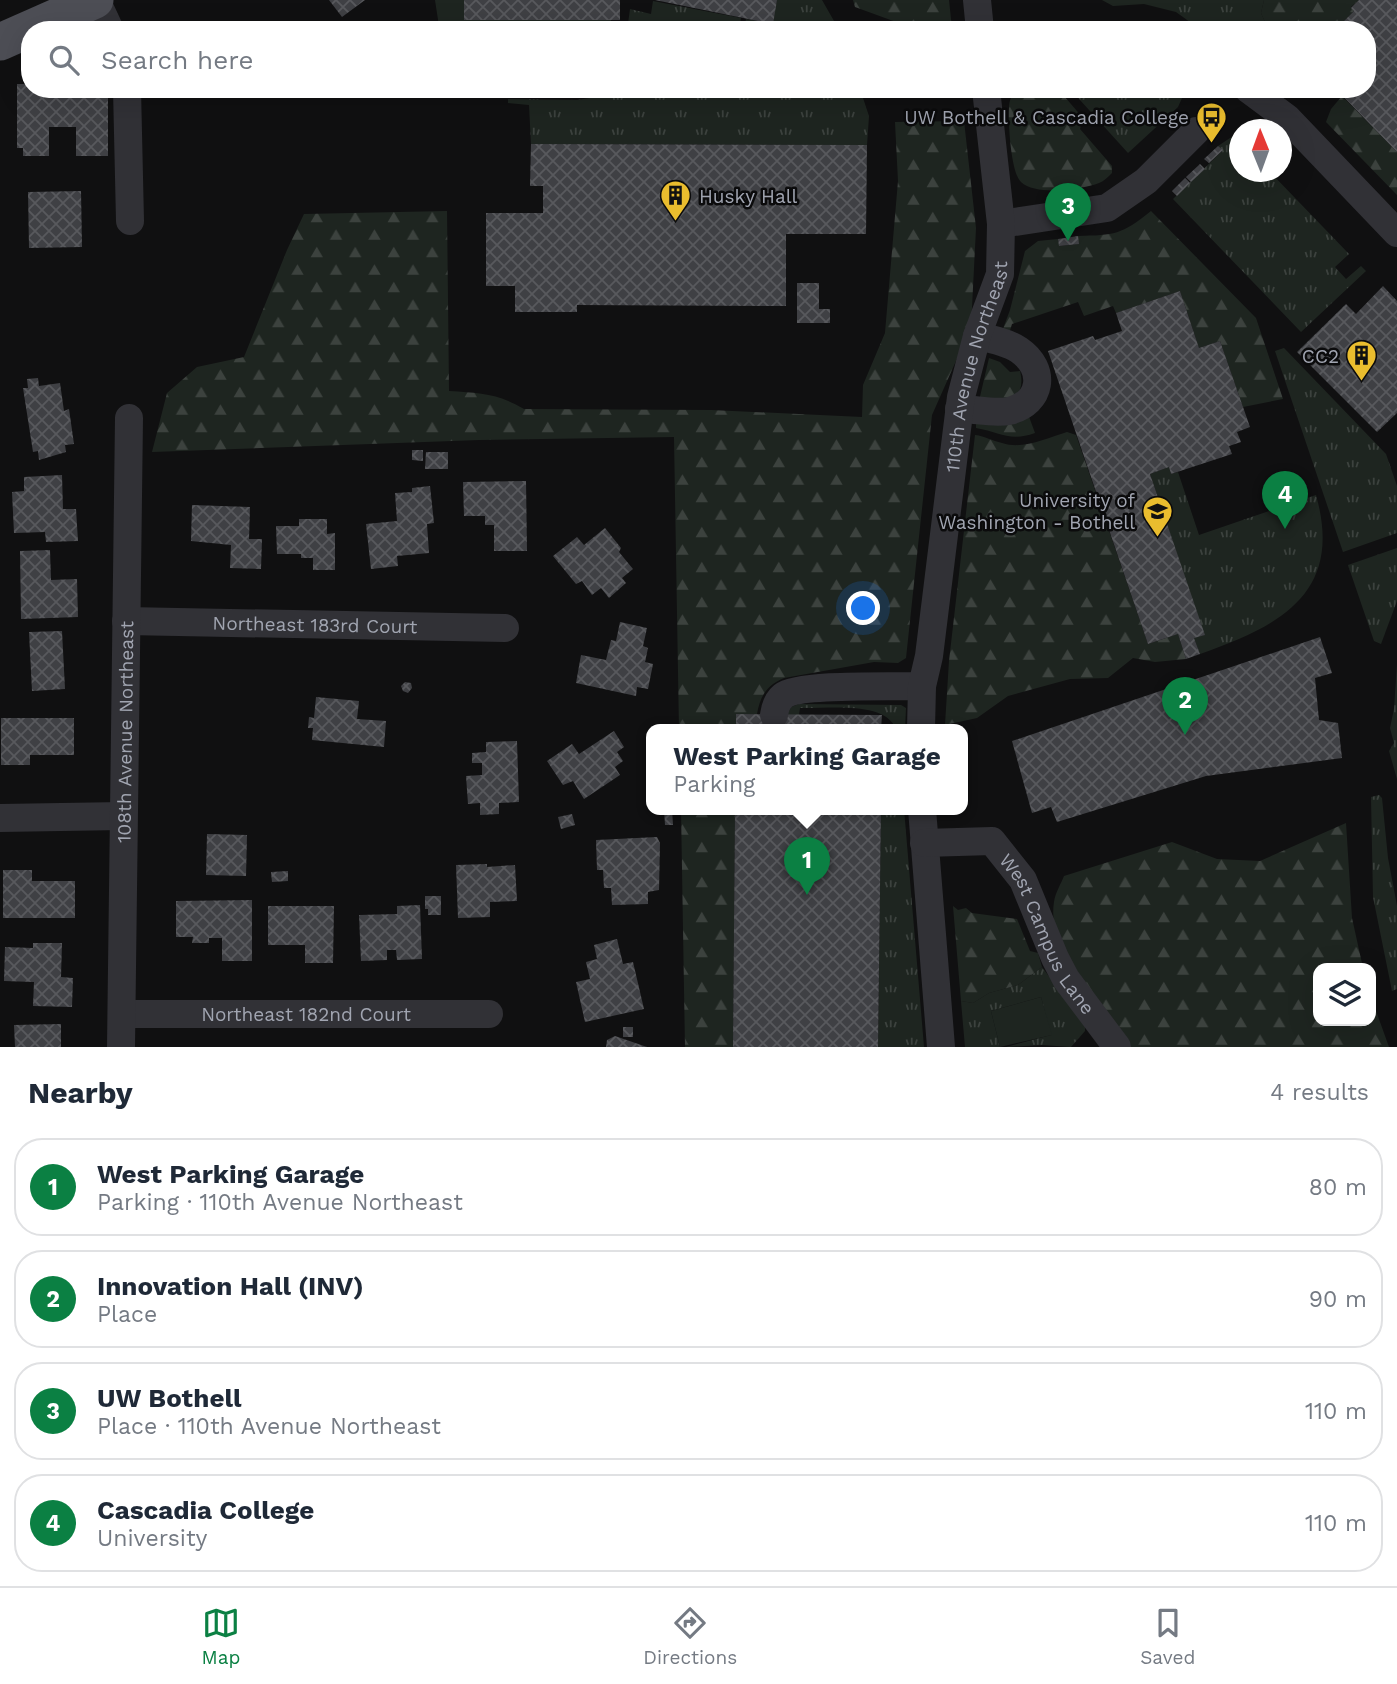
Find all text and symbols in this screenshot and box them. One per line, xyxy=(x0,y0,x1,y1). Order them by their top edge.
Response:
search box xyxy=(21,21,1376,98)
icon: search xyxy=(45,41,83,79)
text: Search here xyxy=(101,45,253,75)
bus stop icon: UW Bothell & Cascadia College xyxy=(1195,100,1229,144)
place label: UW Bothell & Cascadia College xyxy=(904,106,1189,129)
north arrow xyxy=(1229,119,1292,182)
building icon: Husky Hall xyxy=(659,179,693,223)
pin: 3 xyxy=(1045,183,1091,241)
place label: Husky Hall xyxy=(699,185,798,208)
street label: 110th Avenue Northeast xyxy=(940,261,1012,473)
building icon: CC2 xyxy=(1345,339,1379,383)
place label: CC2 xyxy=(1302,345,1339,368)
pin: 4 xyxy=(1262,471,1308,529)
place label: University of Washington - Bothell xyxy=(938,489,1136,534)
school or university icon: University of Washington - Bothell xyxy=(1141,494,1175,538)
your location xyxy=(846,591,880,625)
street label: Northeast 183rd Court xyxy=(212,611,418,638)
street label: 108th Avenue Northeast xyxy=(112,621,138,843)
pin: 2 xyxy=(1162,677,1208,735)
popup xyxy=(646,724,968,815)
text: West Parking Garage xyxy=(673,741,941,771)
text: Parking xyxy=(673,771,755,798)
pin: 1 xyxy=(784,837,830,895)
street label: West Campus Lane xyxy=(995,849,1100,1019)
map controls xyxy=(1313,963,1376,1026)
button: layers xyxy=(1313,963,1376,1026)
street label: Northeast 182nd Court xyxy=(201,1003,411,1026)
text: Nearby xyxy=(28,1075,133,1110)
text: 4 results xyxy=(1270,1079,1369,1106)
text: West Parking Garage xyxy=(97,1159,364,1189)
text: 1 xyxy=(48,1174,58,1201)
text: 80 m xyxy=(1309,1174,1367,1201)
text: Parking · 110th Avenue Northeast xyxy=(97,1189,463,1216)
text: Innovation Hall (INV) xyxy=(97,1271,364,1301)
text: 2 xyxy=(46,1286,60,1313)
text: 90 m xyxy=(1309,1286,1367,1313)
text: Place xyxy=(97,1301,157,1328)
text: UW Bothell xyxy=(97,1383,241,1413)
text: 3 xyxy=(46,1398,60,1425)
text: 110 m xyxy=(1305,1398,1367,1425)
text: Place · 110th Avenue Northeast xyxy=(97,1413,441,1440)
text: Cascadia College xyxy=(97,1495,314,1525)
text: 4 xyxy=(46,1510,60,1537)
text: 110 m xyxy=(1305,1510,1367,1537)
text: University xyxy=(97,1525,207,1552)
tab: Map xyxy=(202,1604,240,1669)
tab: Directions xyxy=(643,1604,737,1669)
tab: Saved xyxy=(1140,1604,1195,1669)

